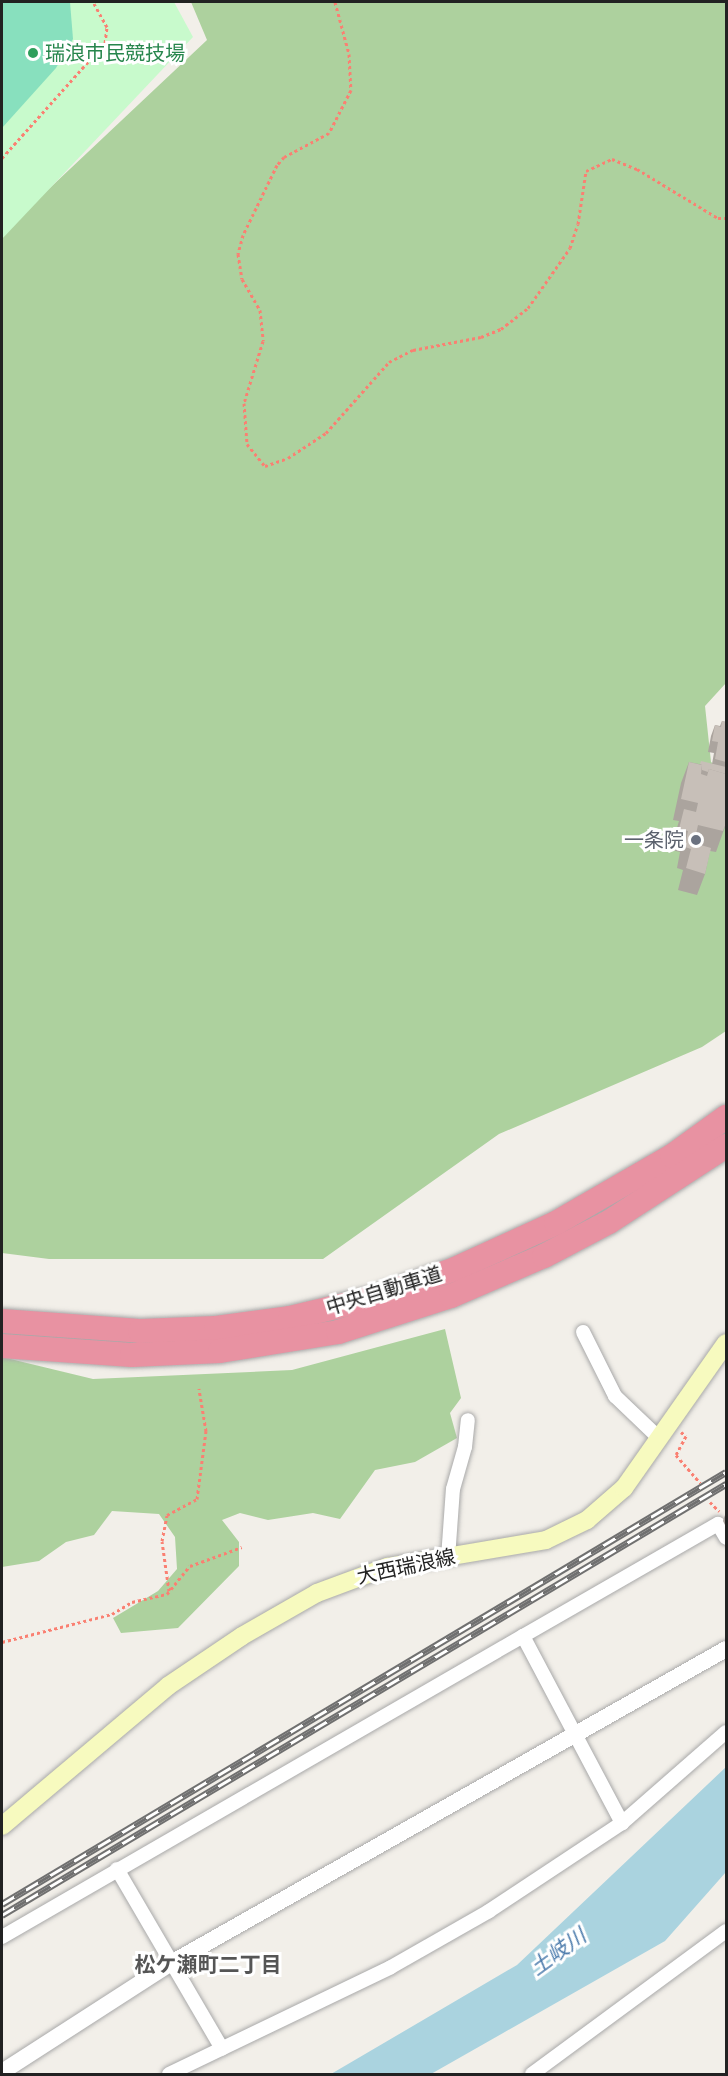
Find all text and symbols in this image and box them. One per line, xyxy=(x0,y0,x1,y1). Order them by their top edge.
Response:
place label: 瑞浪市民競技場 xyxy=(45,41,185,65)
marker: 瑞浪市民競技場 xyxy=(26,46,40,60)
place label: 一条院 xyxy=(624,828,684,852)
marker: 一条院 xyxy=(689,833,703,847)
street label: 中央自動車道 xyxy=(323,1262,445,1320)
street label: 大西瑞浪線 xyxy=(355,1545,457,1589)
water label: 土岐川 xyxy=(525,1923,591,1981)
district label: 松ケ瀬町二丁目 xyxy=(135,1952,281,1978)

